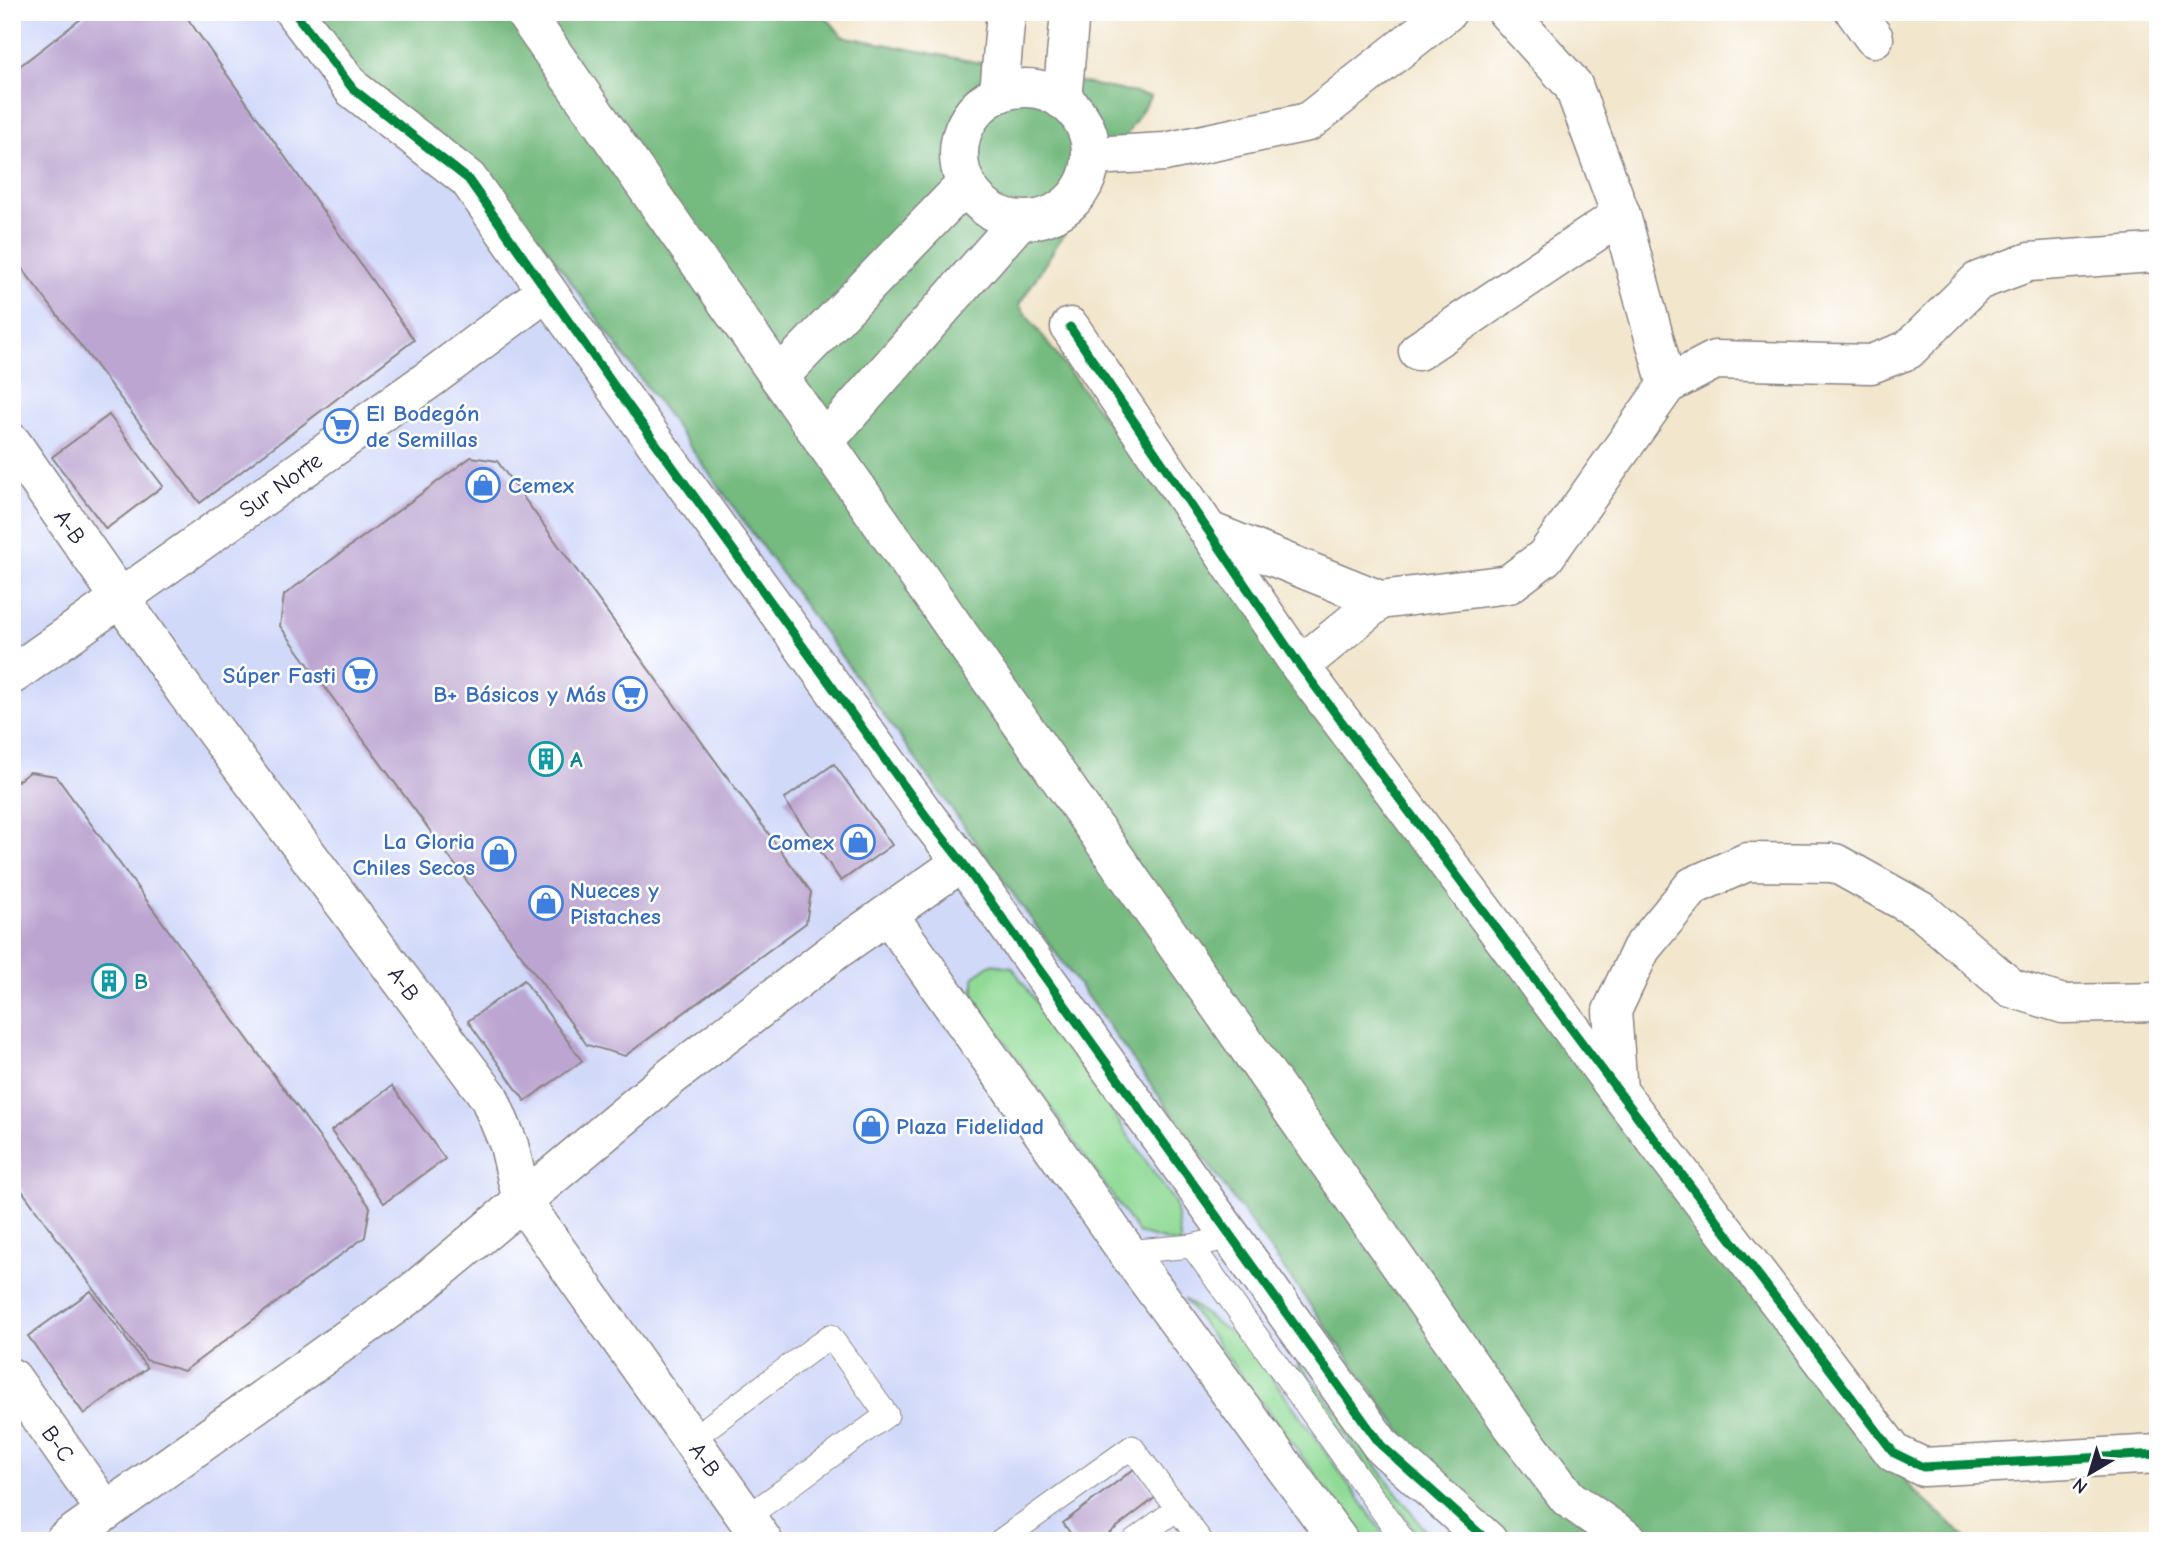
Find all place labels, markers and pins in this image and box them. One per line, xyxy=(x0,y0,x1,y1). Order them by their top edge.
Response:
place label: El Bodegón de Semillas xyxy=(366,400,479,453)
supermarket icon: El Bodegón de Semillas xyxy=(322,407,360,445)
shop icon: Cemex xyxy=(464,466,502,504)
place label: Cemex xyxy=(508,472,575,499)
supermarket icon: Súper Fasti xyxy=(341,656,379,694)
place label: Súper Fasti xyxy=(223,662,336,689)
supermarket icon: B+ Básicos y Más xyxy=(611,675,649,713)
place label: B+ Básicos y Más xyxy=(433,681,606,708)
building icon: A xyxy=(527,740,565,778)
place label: A xyxy=(570,746,583,773)
shop icon: Comex xyxy=(839,823,877,861)
place label: La Gloria Chiles Secos xyxy=(352,828,475,881)
place label: Comex xyxy=(767,829,835,856)
shop icon: La Gloria Chiles Secos xyxy=(480,835,518,873)
place label: Nueces y Pistaches xyxy=(570,877,661,930)
shop icon: Nueces y Pistaches xyxy=(527,884,565,922)
building icon: B xyxy=(90,962,128,1000)
place label: B xyxy=(134,968,148,995)
shop icon: Plaza Fidelidad xyxy=(852,1107,890,1145)
place label: Plaza Fidelidad xyxy=(896,1113,1044,1140)

